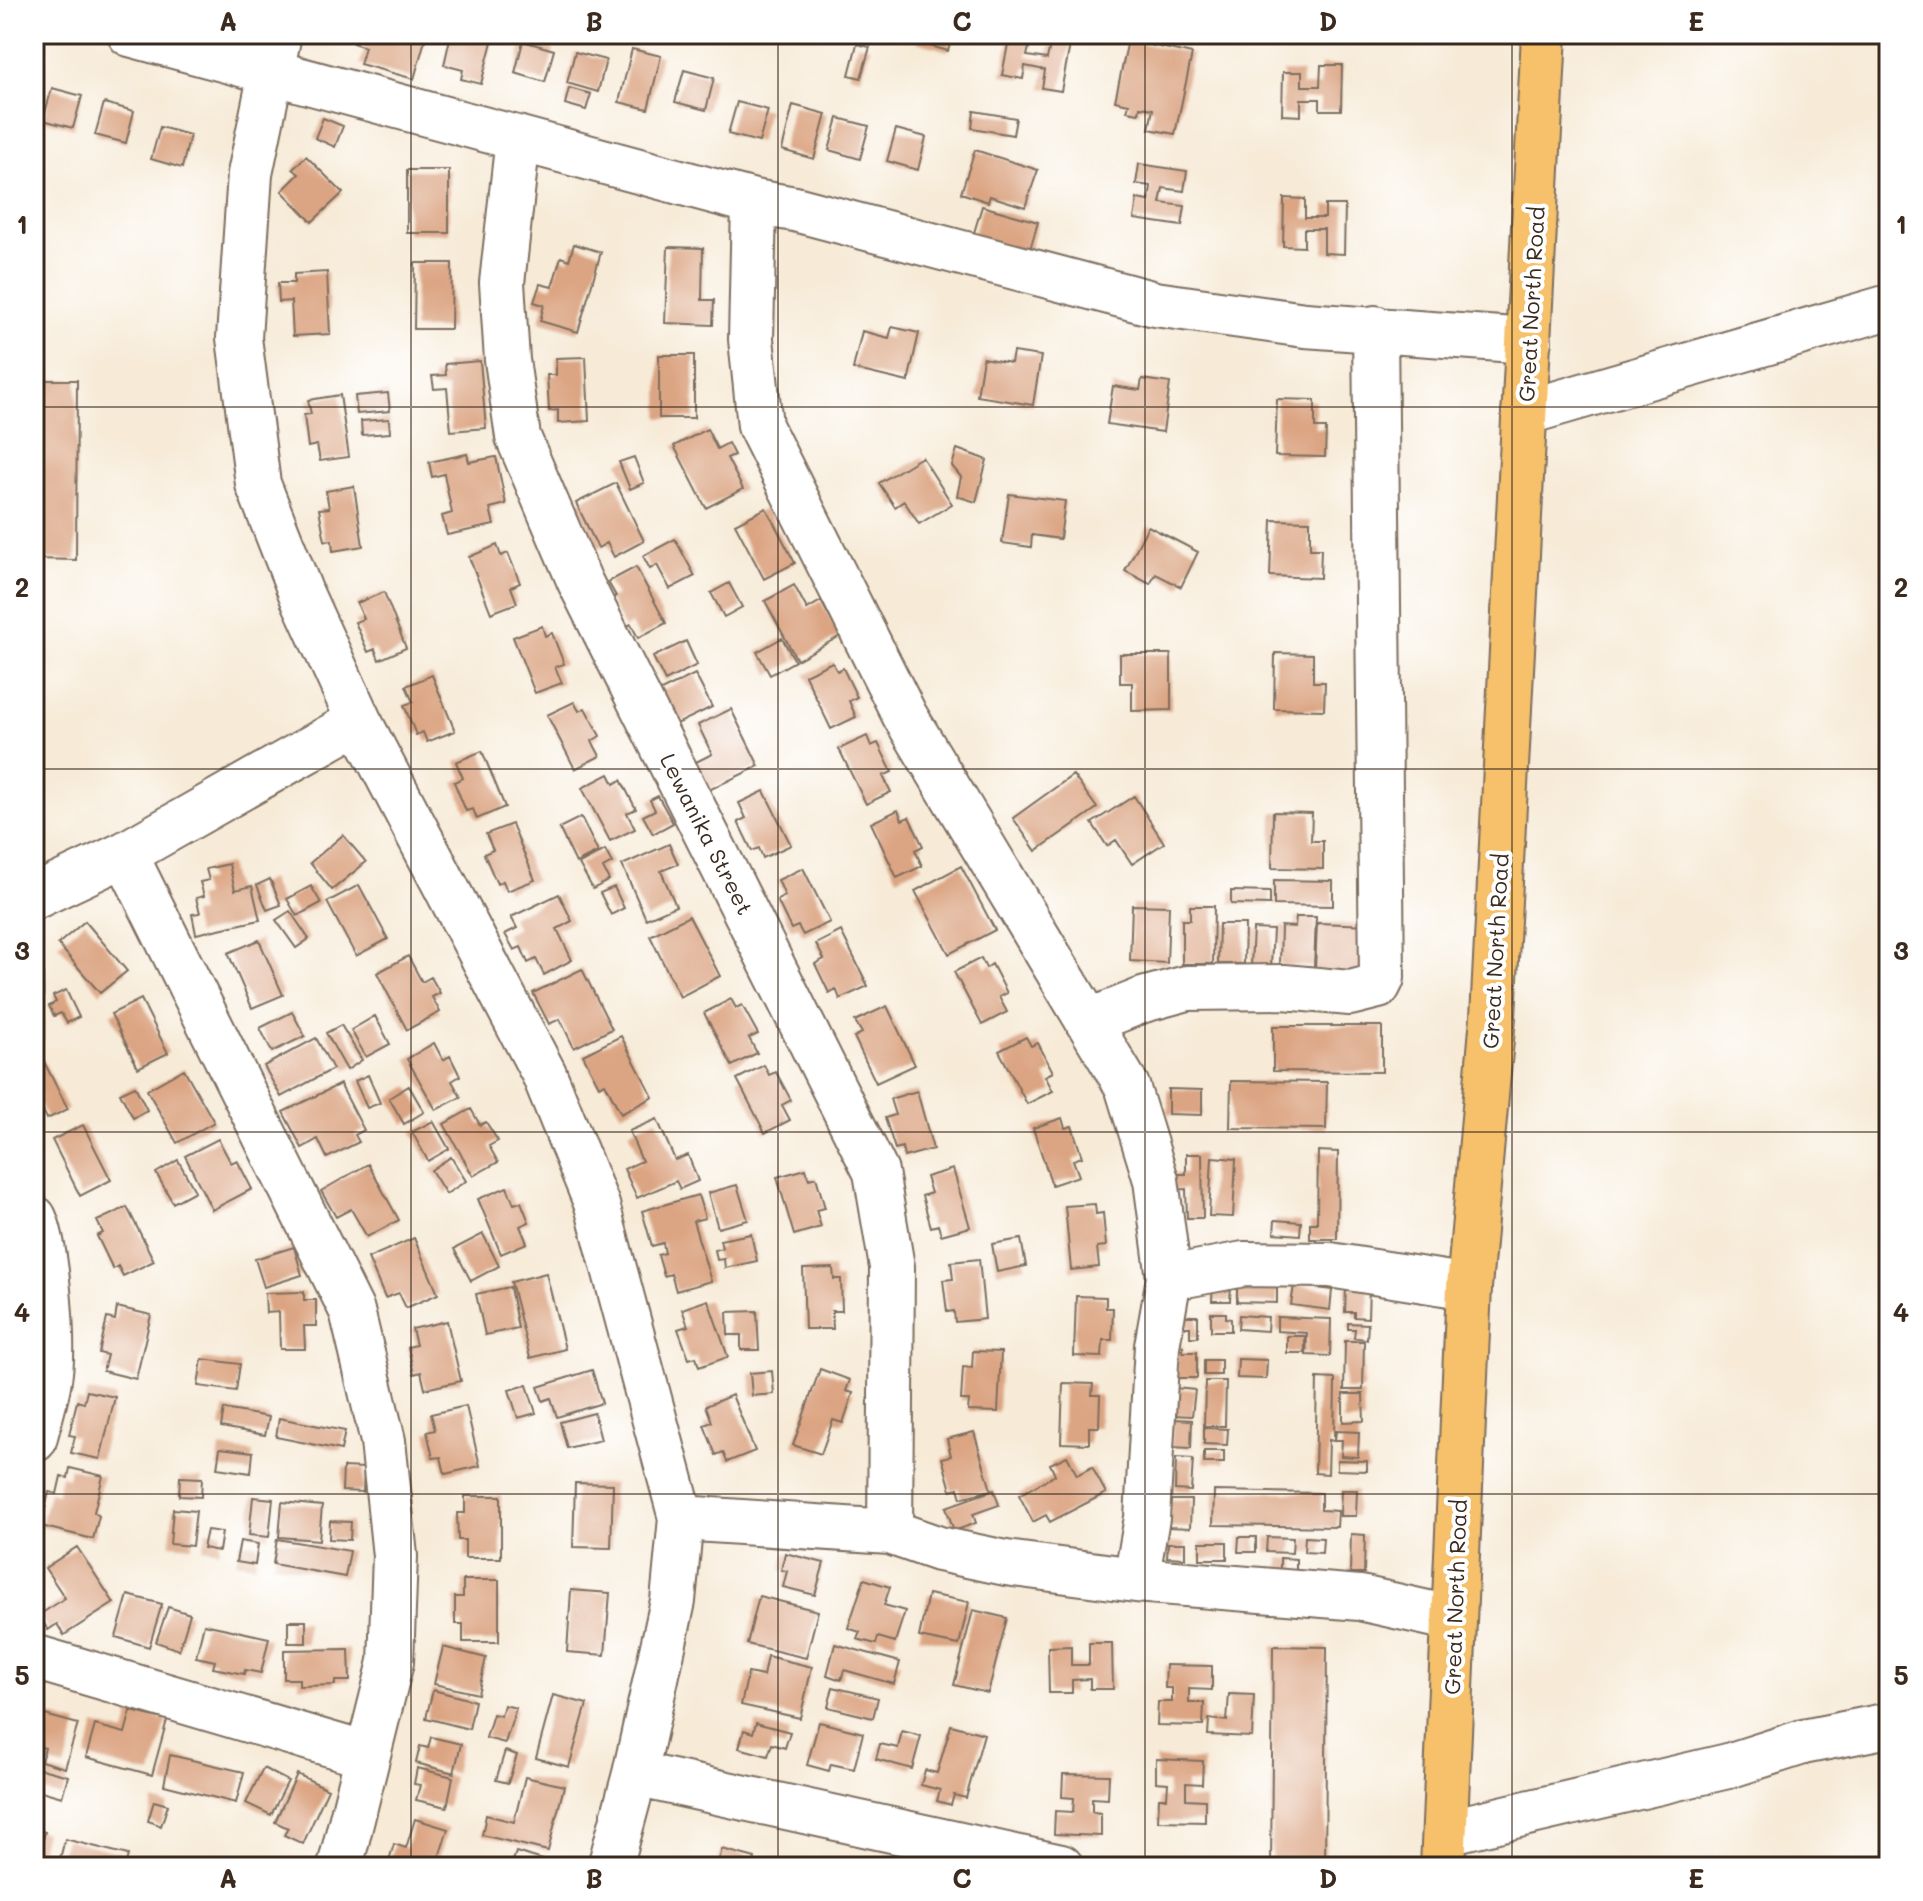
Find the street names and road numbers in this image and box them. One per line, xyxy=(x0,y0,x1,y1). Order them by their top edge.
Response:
street label: Great North Road xyxy=(1511,206,1551,402)
street label: Lewanika Street xyxy=(654,748,760,920)
street label: Great North Road xyxy=(1475,853,1515,1049)
street label: Great North Road xyxy=(1437,1499,1473,1695)

